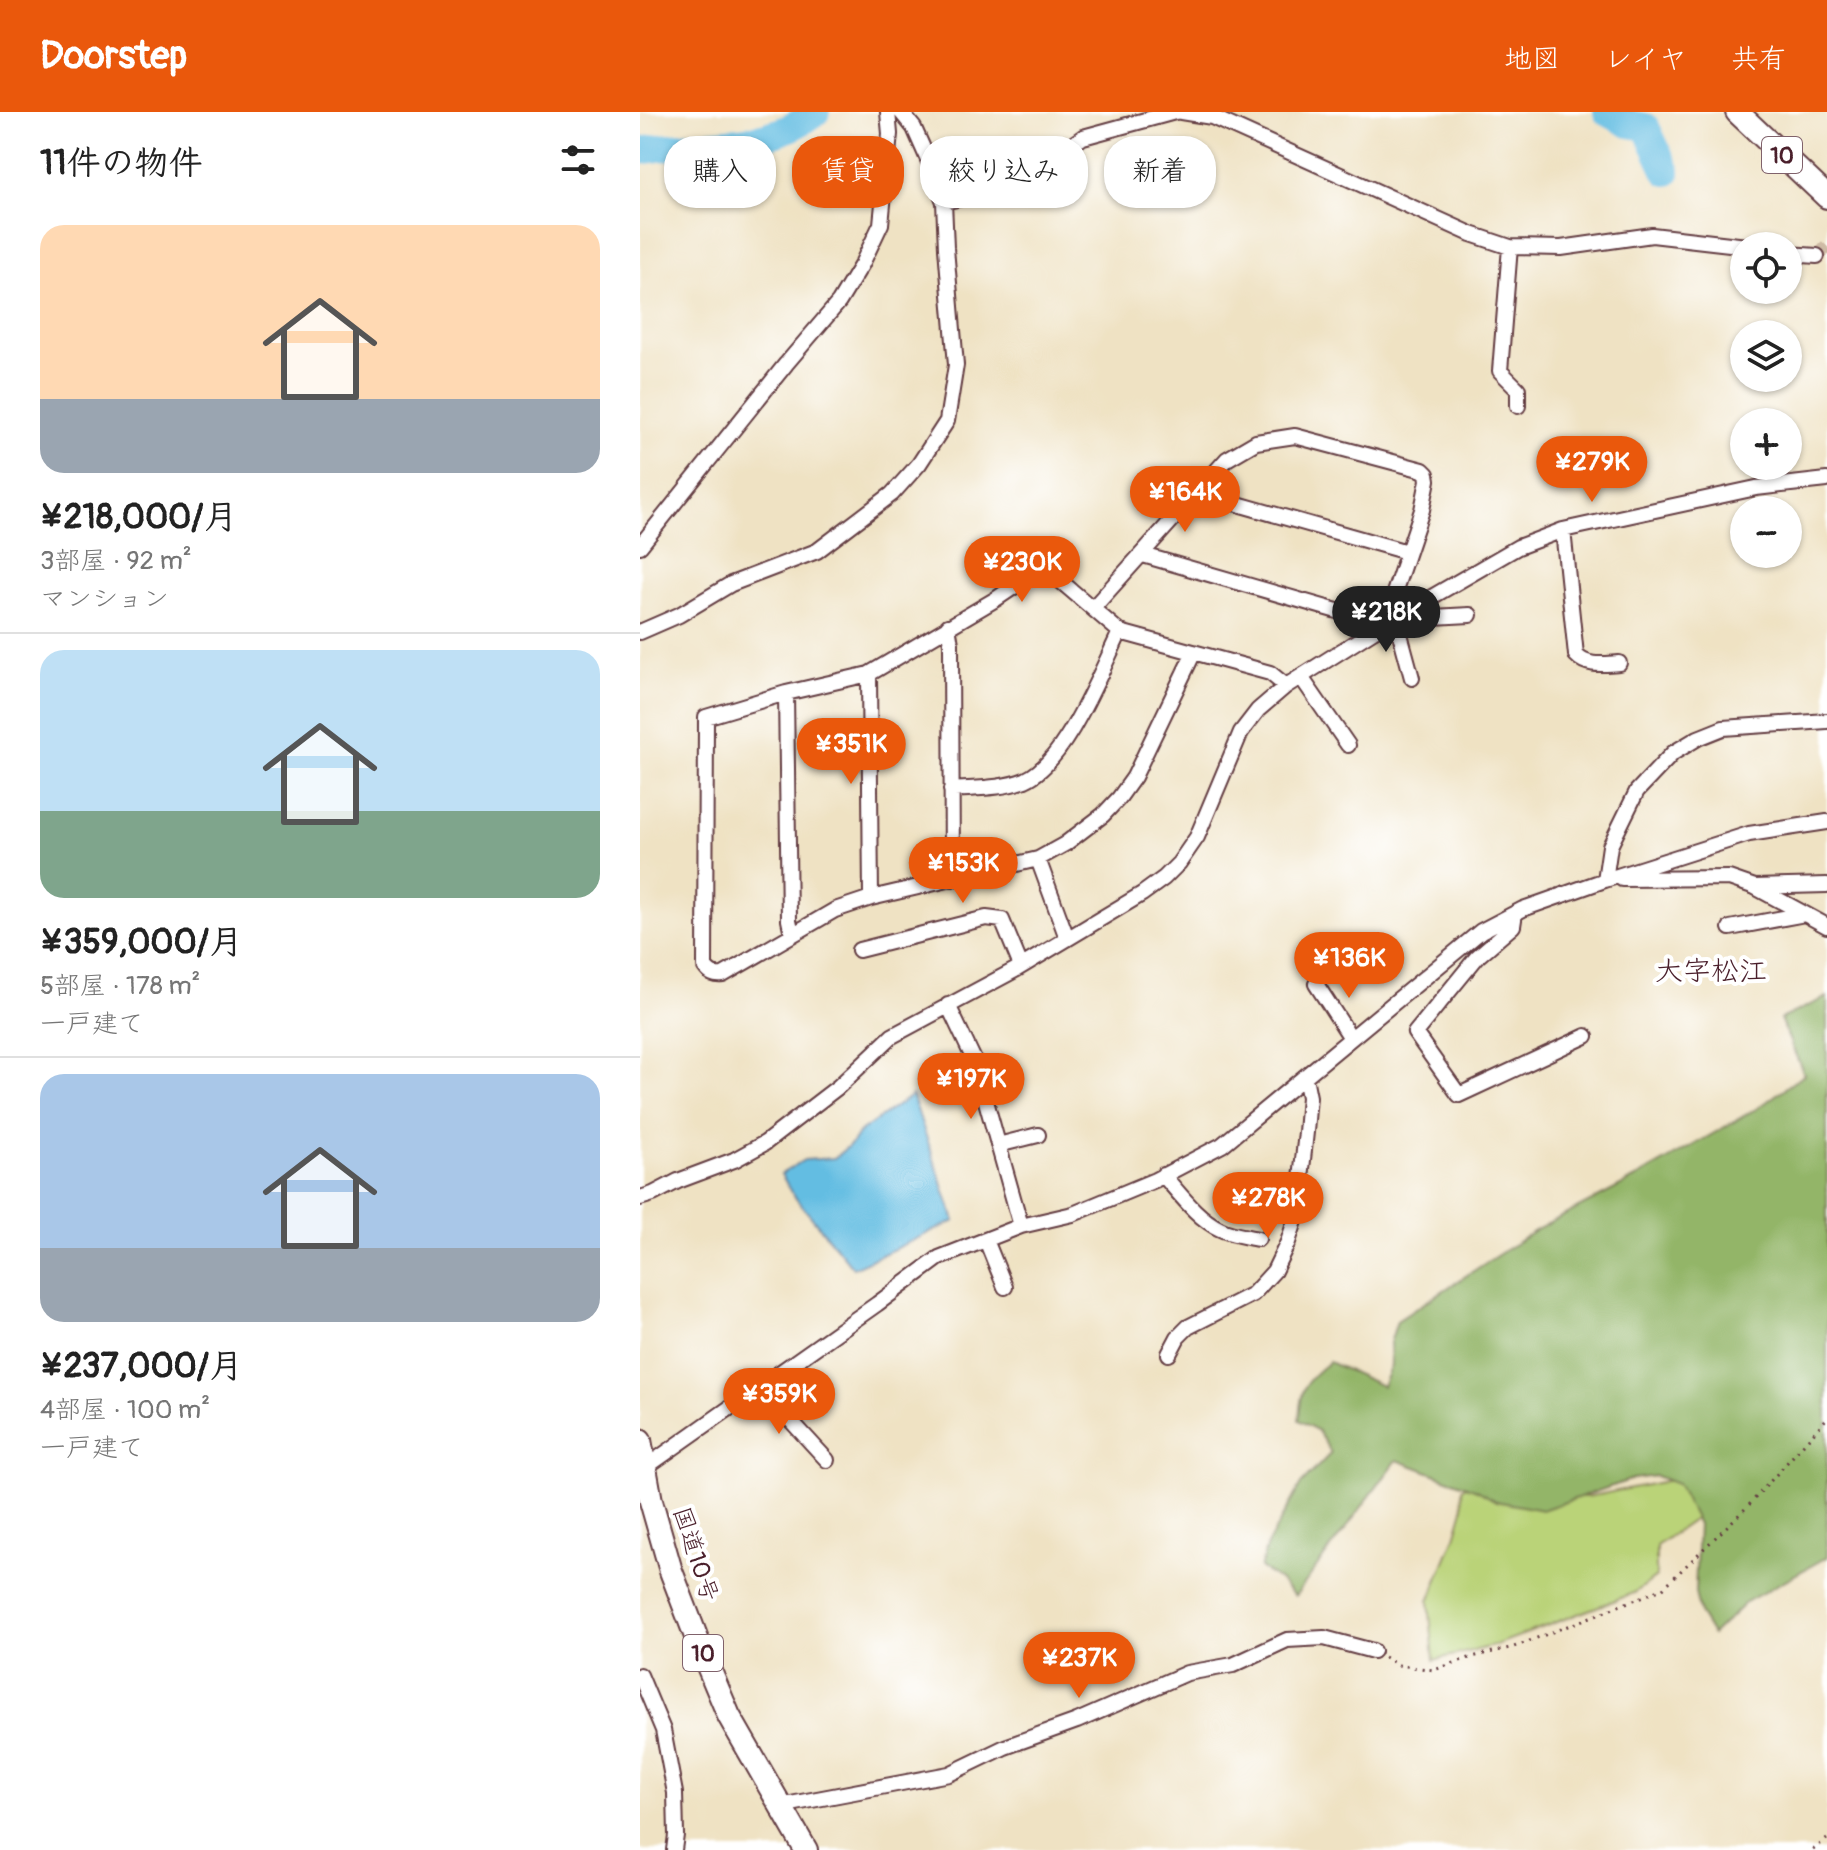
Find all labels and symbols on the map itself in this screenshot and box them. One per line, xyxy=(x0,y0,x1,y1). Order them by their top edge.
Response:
road number: 10 xyxy=(1762,137,1802,173)
pin: ¥279K xyxy=(1536,436,1648,504)
pin: ¥164K xyxy=(1129,466,1241,534)
pin: ¥230K xyxy=(966,536,1078,604)
pin: ¥218K xyxy=(1330,586,1442,654)
pin: ¥351K xyxy=(795,718,907,786)
pin: ¥153K xyxy=(907,837,1019,905)
pin: ¥136K xyxy=(1293,932,1405,1000)
district label: 大字松江 xyxy=(1655,954,1767,989)
pin: ¥197K xyxy=(915,1053,1027,1121)
pin: ¥278K xyxy=(1212,1172,1324,1240)
pin: ¥359K xyxy=(723,1368,835,1436)
street label: 国道10号 xyxy=(667,1503,724,1605)
pin: ¥237K xyxy=(1023,1632,1135,1700)
road number: 10 xyxy=(683,1635,723,1671)

